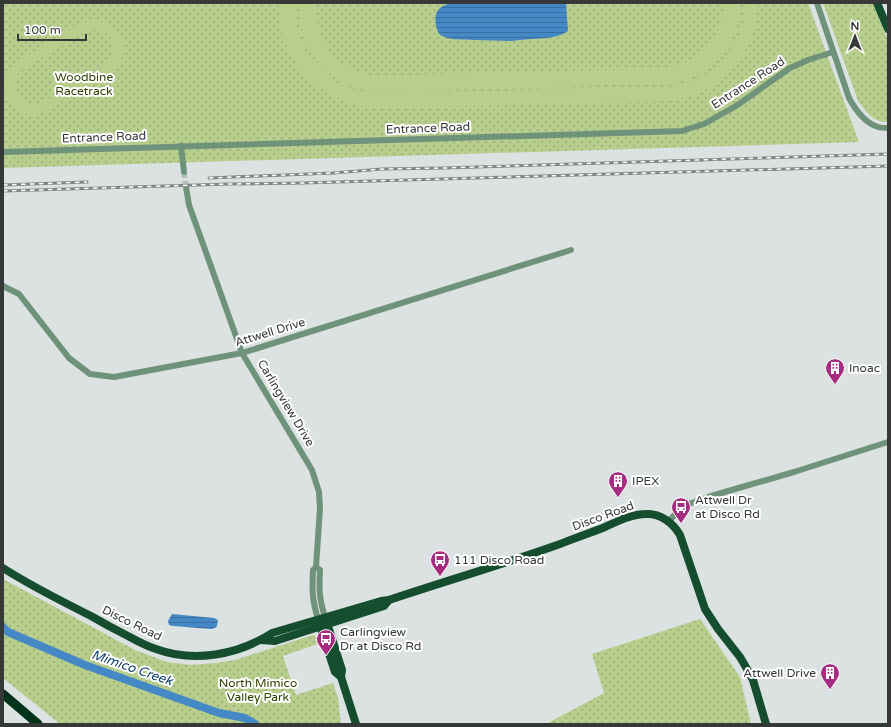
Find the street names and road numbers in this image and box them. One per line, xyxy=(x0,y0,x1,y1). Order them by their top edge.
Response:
street label: Entrance Road xyxy=(709,54,787,112)
street label: Entrance Road xyxy=(386,120,470,136)
street label: Entrance Road xyxy=(62,129,146,145)
street label: Attwell Drive xyxy=(233,315,307,349)
street label: Carlingview Drive xyxy=(255,357,318,449)
street label: Disco Road xyxy=(570,498,636,534)
street label: Disco Road xyxy=(100,603,164,643)

